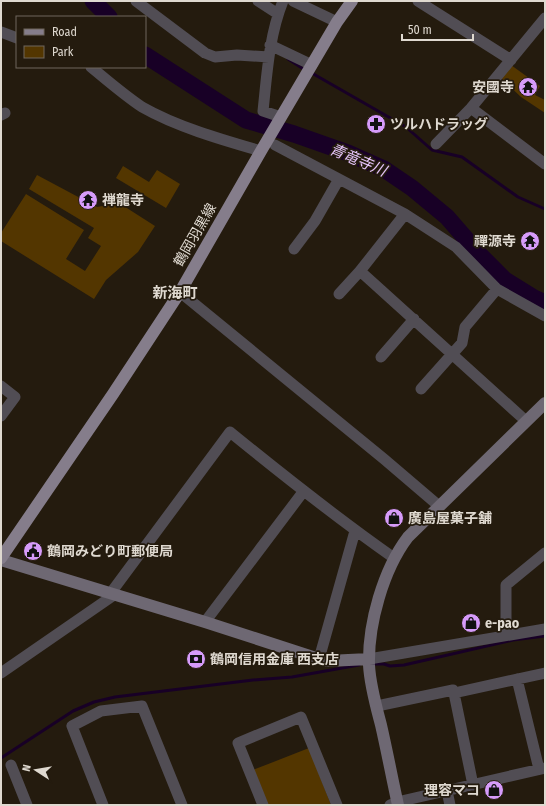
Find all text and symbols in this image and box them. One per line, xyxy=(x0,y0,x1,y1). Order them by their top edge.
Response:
legend xyxy=(16,16,146,68)
scale bar xyxy=(402,16,473,42)
text: 50 m xyxy=(408,23,432,37)
text: Road xyxy=(52,25,77,39)
text: Park xyxy=(52,45,74,59)
temple icon: 安國寺 xyxy=(517,76,539,98)
place label: 安國寺 xyxy=(472,79,514,96)
pharmacy icon: ツルハドラッグ xyxy=(365,113,387,135)
place label: ツルハドラッグ xyxy=(390,116,488,133)
water label: 青竜寺川 xyxy=(327,140,391,181)
temple icon: 禅龍寺 xyxy=(77,189,99,211)
place label: 禅龍寺 xyxy=(102,192,144,209)
street label: 鶴岡羽黒線 xyxy=(170,200,220,270)
temple icon: 禪源寺 xyxy=(519,230,541,252)
place label: 禪源寺 xyxy=(474,233,516,250)
district label: 新海町 xyxy=(152,284,198,302)
shop icon: 廣島屋菓子舗 xyxy=(383,507,405,529)
place label: 廣島屋菓子舗 xyxy=(408,510,492,527)
public building icon: 鶴岡みどり町郵便局 xyxy=(22,540,44,562)
place label: 鶴岡みどり町郵便局 xyxy=(47,543,173,560)
shop icon: e-pao xyxy=(460,612,482,634)
place label: e-pao xyxy=(485,615,520,632)
bank icon: 鶴岡信用金庫 西支店 xyxy=(185,648,207,670)
place label: 鶴岡信用金庫 西支店 xyxy=(210,651,339,668)
north arrow xyxy=(16,750,56,790)
text: N xyxy=(20,763,34,773)
shop icon: 理容マコ xyxy=(483,779,505,801)
place label: 理容マコ xyxy=(424,782,480,799)

